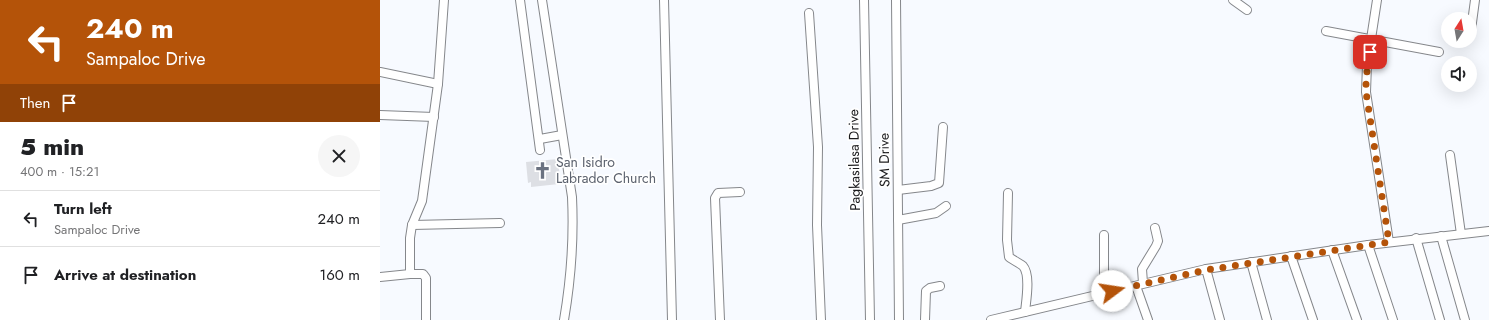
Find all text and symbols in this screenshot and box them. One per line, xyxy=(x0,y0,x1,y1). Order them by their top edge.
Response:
text: 240 m xyxy=(86,8,174,49)
north arrow xyxy=(1441,12,1477,48)
map controls xyxy=(1441,12,1477,92)
icon: left xyxy=(20,16,72,68)
pin xyxy=(1353,35,1387,69)
icon: arrive xyxy=(1359,41,1381,63)
text: Sampaloc Drive xyxy=(86,46,205,72)
button: sound xyxy=(1441,56,1477,92)
text: Then xyxy=(20,92,50,114)
icon: arrive xyxy=(58,92,80,114)
street label: Pagkasilasa Drive xyxy=(843,109,865,211)
text: 5 min xyxy=(20,129,84,164)
street label: SM Drive xyxy=(874,133,894,187)
button: close xyxy=(318,135,360,177)
place label: San Isidro Labrador Church xyxy=(556,152,656,188)
church icon: San Isidro Labrador Church xyxy=(533,160,553,180)
text: 400 m · 15:21 xyxy=(20,162,99,181)
text: Turn left xyxy=(54,198,112,220)
icon: left xyxy=(20,208,42,230)
text: 240 m xyxy=(318,208,360,230)
text: Sampaloc Drive xyxy=(54,220,140,239)
icon: arrive xyxy=(20,264,42,286)
text: Arrive at destination xyxy=(54,264,196,286)
text: 160 m xyxy=(319,264,360,286)
position arrow xyxy=(1091,270,1133,312)

